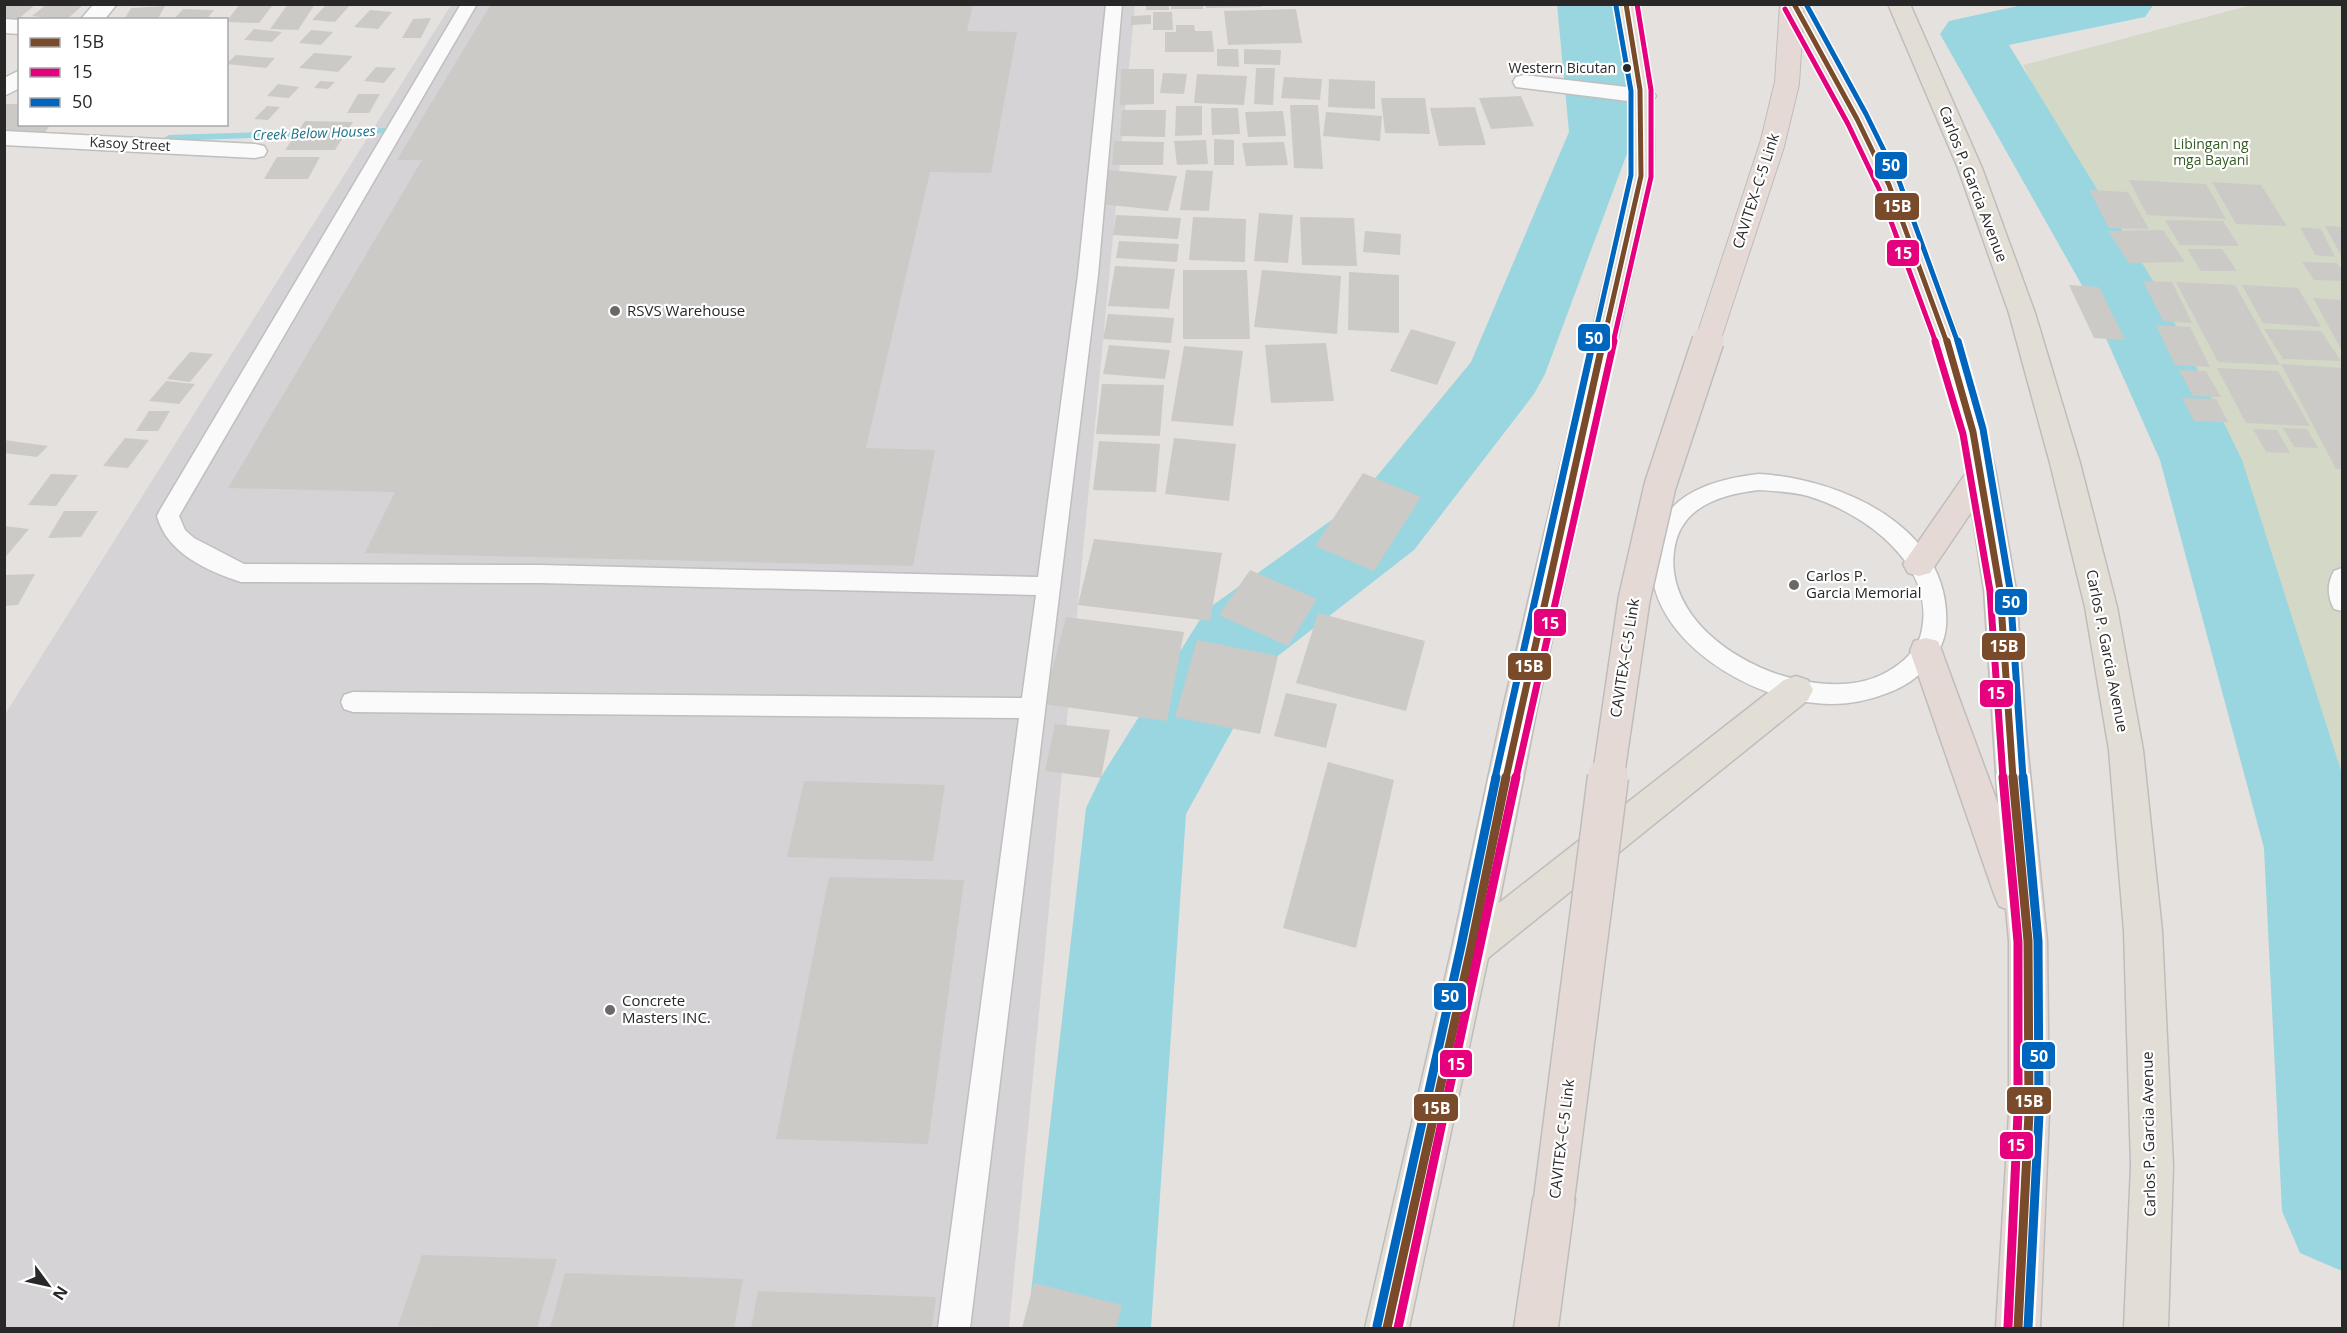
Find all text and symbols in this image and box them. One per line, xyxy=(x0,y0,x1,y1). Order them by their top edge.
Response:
legend xyxy=(18,18,228,126)
text: 15B xyxy=(72,29,104,53)
place label: Western Bicutan xyxy=(1509,58,1616,77)
text: 15 xyxy=(72,59,93,83)
marker: Western Bicutan xyxy=(1621,62,1633,74)
text: 50 xyxy=(72,89,93,113)
street label: Carlos P. Garcia Avenue xyxy=(1935,103,2013,264)
water label: Creek Below Houses xyxy=(252,121,376,144)
street label: CAVITEX–C-5 Link xyxy=(1727,130,1783,251)
street label: Kasoy Street xyxy=(89,132,171,155)
park label: Libingan ng mga Bayani xyxy=(2173,134,2249,169)
line badge: 50 xyxy=(1874,151,1908,180)
text: 50 xyxy=(1882,154,1900,176)
line badge: 15B xyxy=(1874,192,1920,221)
text: 15B xyxy=(1882,195,1912,217)
line badge: 15 xyxy=(1886,239,1920,267)
text: 15 xyxy=(1894,242,1912,264)
place label: RSVS Warehouse xyxy=(627,300,745,320)
marker: RSVS Warehouse xyxy=(608,304,622,318)
line badge: 50 xyxy=(1577,323,1611,352)
text: 50 xyxy=(1585,327,1603,349)
place label: Carlos P. Garcia Memorial xyxy=(1806,565,1921,602)
street label: Carlos P. Garcia Avenue xyxy=(2082,568,2134,734)
marker: Carlos P. Garcia Memorial xyxy=(1787,578,1801,592)
line badge: 50 xyxy=(1994,588,2028,616)
text: 50 xyxy=(2002,591,2020,613)
street label: CAVITEX–C-5 Link xyxy=(1605,597,1643,719)
line badge: 15 xyxy=(1533,608,1567,637)
text: 15 xyxy=(1541,612,1559,634)
line badge: 15B xyxy=(1981,632,2026,661)
text: 15B xyxy=(1989,635,2019,657)
line badge: 15B xyxy=(1507,652,1552,681)
text: 15B xyxy=(1514,655,1544,677)
line badge: 15 xyxy=(1979,679,2014,708)
text: 15 xyxy=(1987,682,2005,704)
line badge: 50 xyxy=(1433,982,1467,1011)
text: 50 xyxy=(1441,985,1459,1007)
place label: Concrete Masters INC. xyxy=(622,990,711,1027)
marker: Concrete Masters INC. xyxy=(603,1003,617,1017)
line badge: 50 xyxy=(2021,1041,2056,1070)
text: 50 xyxy=(2030,1045,2048,1067)
line badge: 15 xyxy=(1439,1049,1473,1078)
street label: Carlos P. Garcia Avenue xyxy=(2137,1051,2159,1217)
text: 15 xyxy=(1447,1053,1465,1075)
street label: CAVITEX–C-5 Link xyxy=(1544,1078,1578,1200)
line badge: 15B xyxy=(2006,1086,2052,1115)
text: 15B xyxy=(2014,1090,2044,1112)
line badge: 15B xyxy=(1413,1093,1459,1122)
text: 15B xyxy=(1421,1097,1451,1119)
line badge: 15 xyxy=(1999,1131,2034,1160)
text: 15 xyxy=(2007,1134,2025,1156)
north arrow xyxy=(18,1255,78,1315)
text: N xyxy=(48,1282,73,1305)

